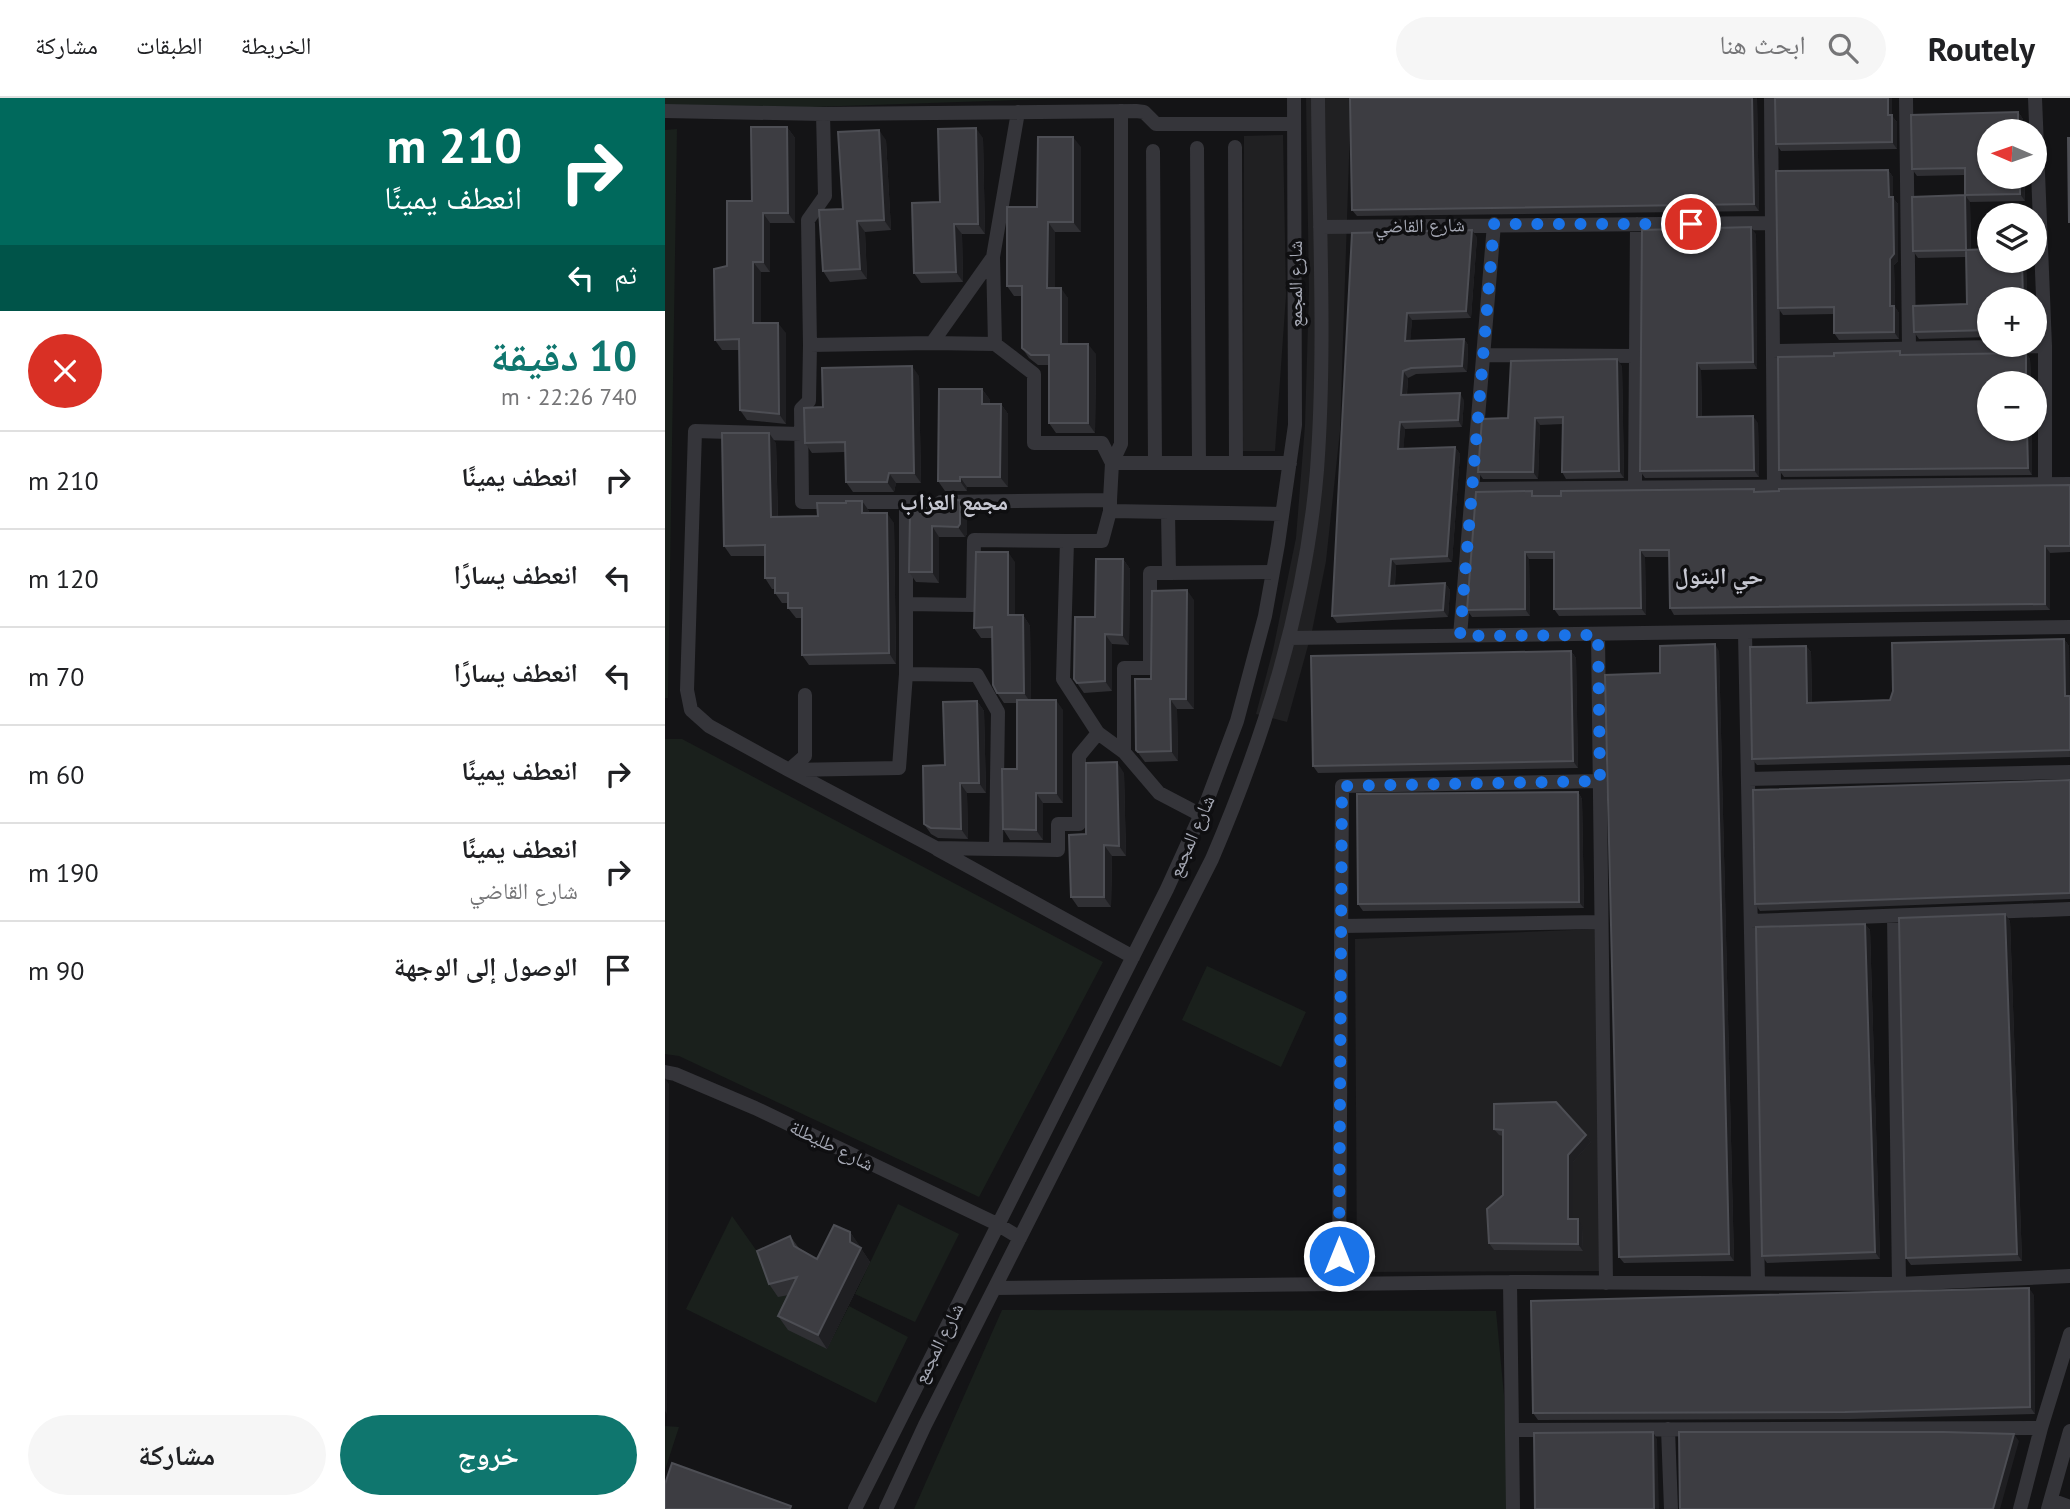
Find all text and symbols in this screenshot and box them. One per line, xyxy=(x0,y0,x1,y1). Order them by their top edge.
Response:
search box xyxy=(1396,17,1886,80)
text: Routely xyxy=(1928,27,2035,70)
text: ابحث هنا xyxy=(1719,28,1806,61)
icon: search xyxy=(1824,29,1862,67)
text: مشاركة xyxy=(35,30,98,61)
text: الطبقات xyxy=(136,30,203,61)
text: الخريطة xyxy=(241,30,311,61)
text: 210 m xyxy=(387,113,522,177)
north arrow xyxy=(1977,119,2047,189)
map controls xyxy=(1977,119,2047,441)
icon: right xyxy=(546,126,637,217)
text: انعطف يمينًا xyxy=(384,176,522,218)
pin xyxy=(1661,194,1721,254)
button: layers xyxy=(1977,203,2047,273)
icon: arrive xyxy=(1672,205,1710,243)
street label: شارع القاضي xyxy=(1375,212,1465,242)
street label: شارع المجمع xyxy=(1283,240,1308,328)
text: ثم xyxy=(614,258,637,291)
icon: left xyxy=(562,259,600,297)
button: + xyxy=(1977,287,2047,357)
text: 10 دقيقة xyxy=(491,328,637,383)
button: close xyxy=(28,334,102,408)
button: − xyxy=(1977,371,2047,441)
text: 740 m · 22:26 xyxy=(501,382,637,411)
text: انعطف يمينًا xyxy=(461,460,578,493)
icon: right xyxy=(599,461,637,499)
text: 210 m xyxy=(28,464,99,497)
district label: مجمع العزاب xyxy=(900,487,1008,517)
text: انعطف يسارًا xyxy=(454,558,578,591)
icon: left xyxy=(599,559,637,597)
district label: حي البتول xyxy=(1675,561,1763,595)
text: 120 m xyxy=(28,562,99,595)
text: انعطف يسارًا xyxy=(454,656,578,689)
icon: left xyxy=(599,657,637,695)
text: 70 m xyxy=(28,660,84,693)
text: انعطف يمينًا xyxy=(461,754,578,787)
icon: right xyxy=(599,755,637,793)
text: 60 m xyxy=(28,758,84,791)
street label: شارع المجمع xyxy=(1162,791,1221,881)
text: انعطف يمينًا xyxy=(461,832,578,865)
icon: right xyxy=(599,853,637,891)
text: 190 m xyxy=(28,856,99,889)
text: شارع القاضي xyxy=(469,876,578,905)
text: الوصول إلى الوجهة xyxy=(394,950,578,983)
icon: arrive xyxy=(599,951,637,989)
text: 90 m xyxy=(28,954,84,987)
street label: شارع طليطلة xyxy=(786,1114,878,1176)
position arrow xyxy=(1302,1219,1376,1293)
street label: شارع المجمع xyxy=(908,1299,969,1388)
button: مشاركة xyxy=(28,1415,326,1495)
button: خروج xyxy=(340,1415,637,1495)

